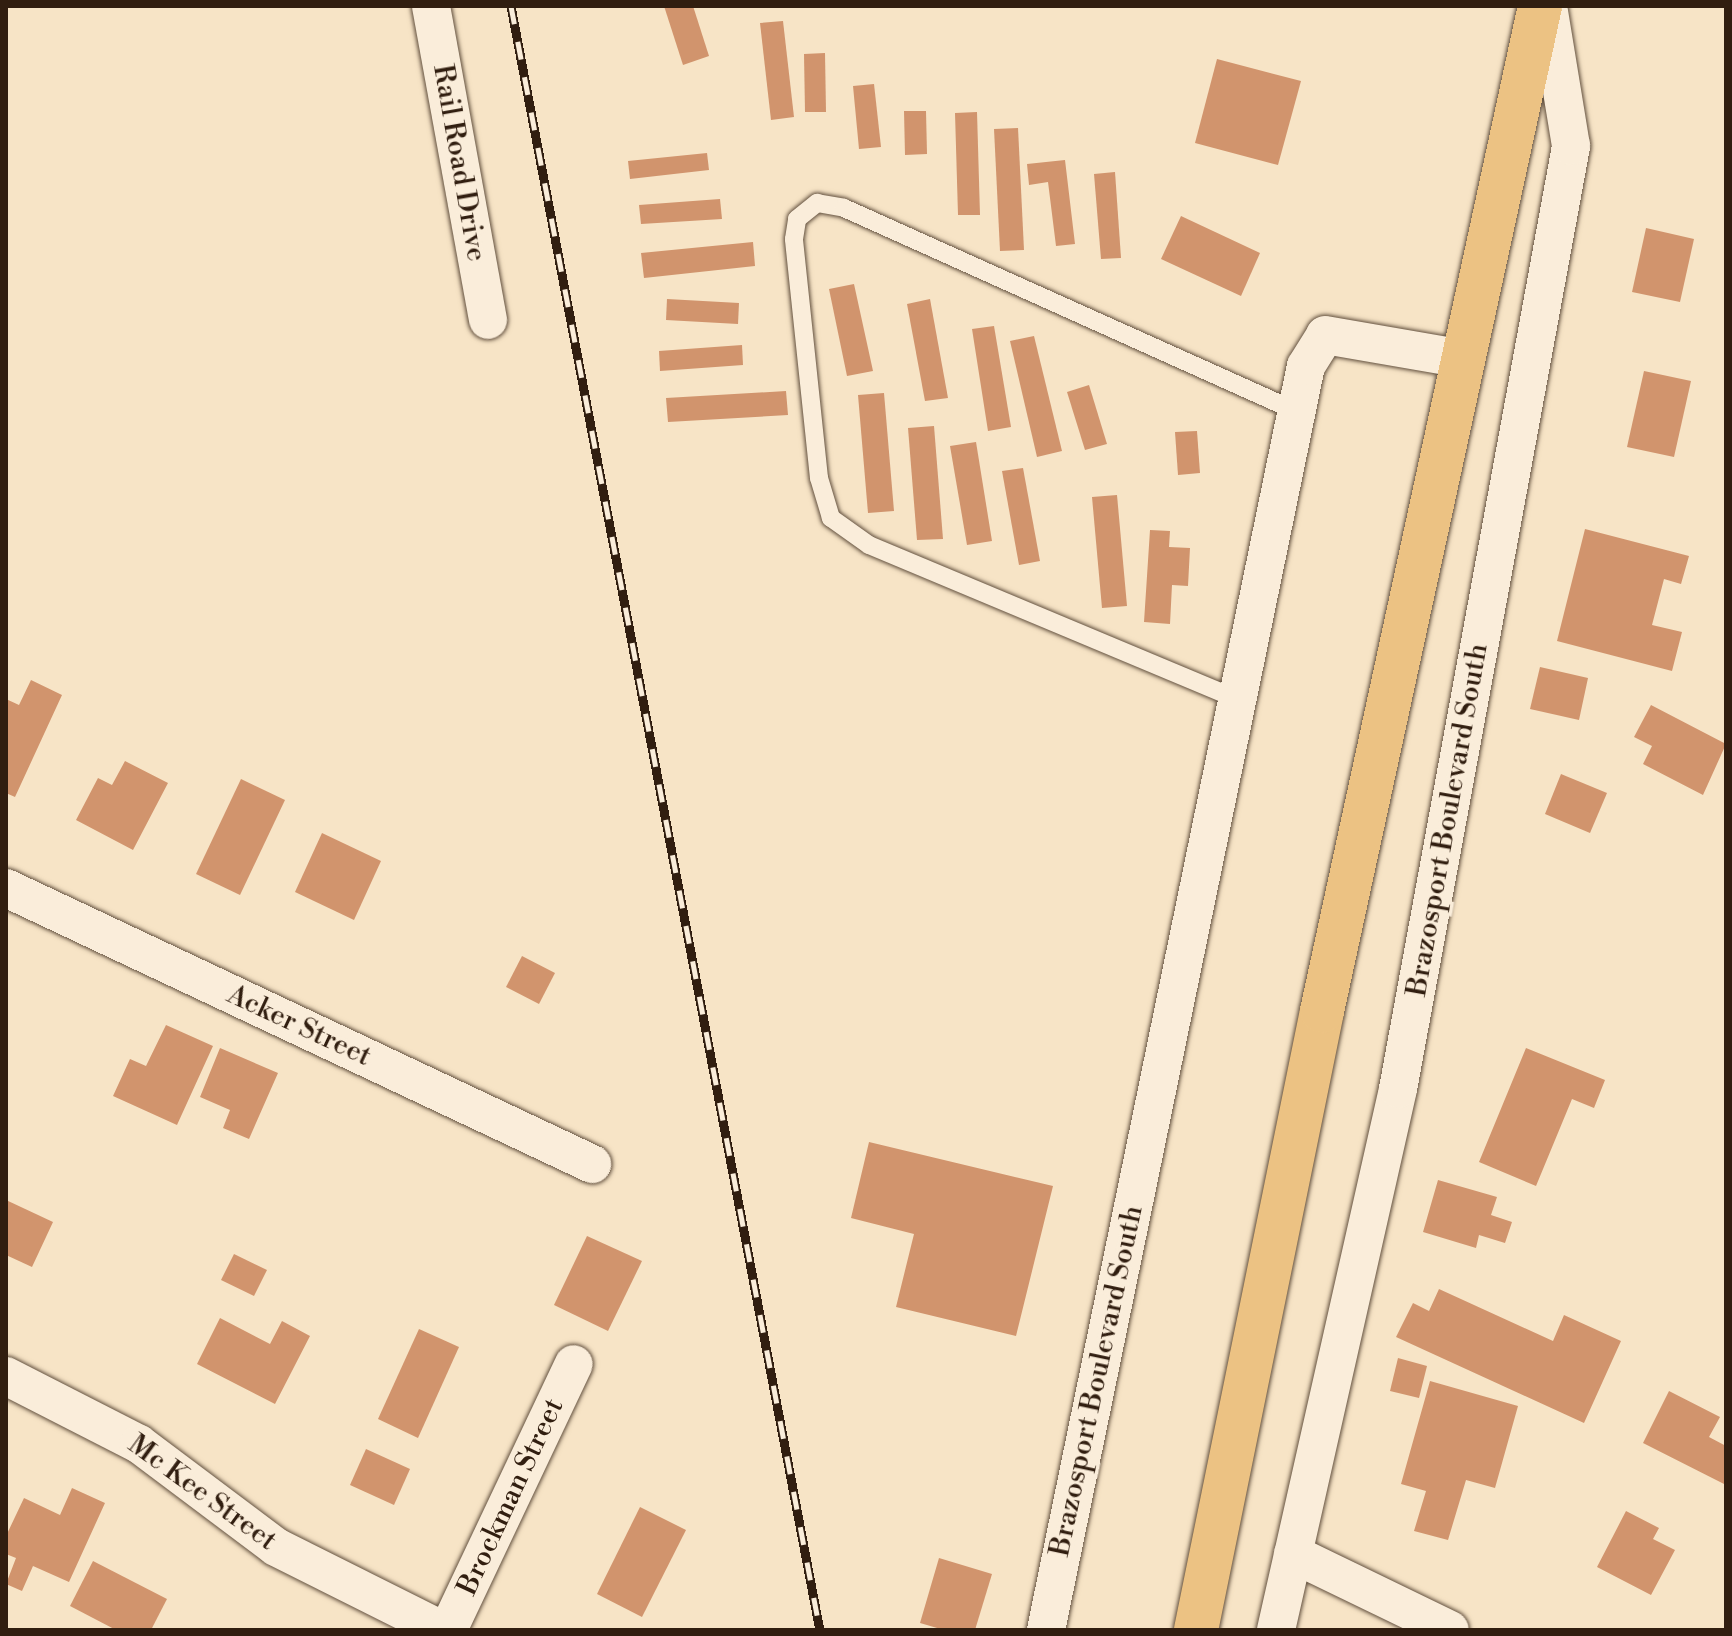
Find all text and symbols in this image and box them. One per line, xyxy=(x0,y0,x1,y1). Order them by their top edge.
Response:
street label: Rail Road Drive xyxy=(425,62,493,264)
street label: Brazosport Boulevard South xyxy=(1400,641,1496,999)
street label: Acker Street xyxy=(222,978,376,1074)
street label: Brazosport Boulevard South xyxy=(1043,1203,1151,1559)
street label: Brockman Street xyxy=(451,1393,571,1601)
street label: Mc Kee Street xyxy=(121,1428,283,1558)

